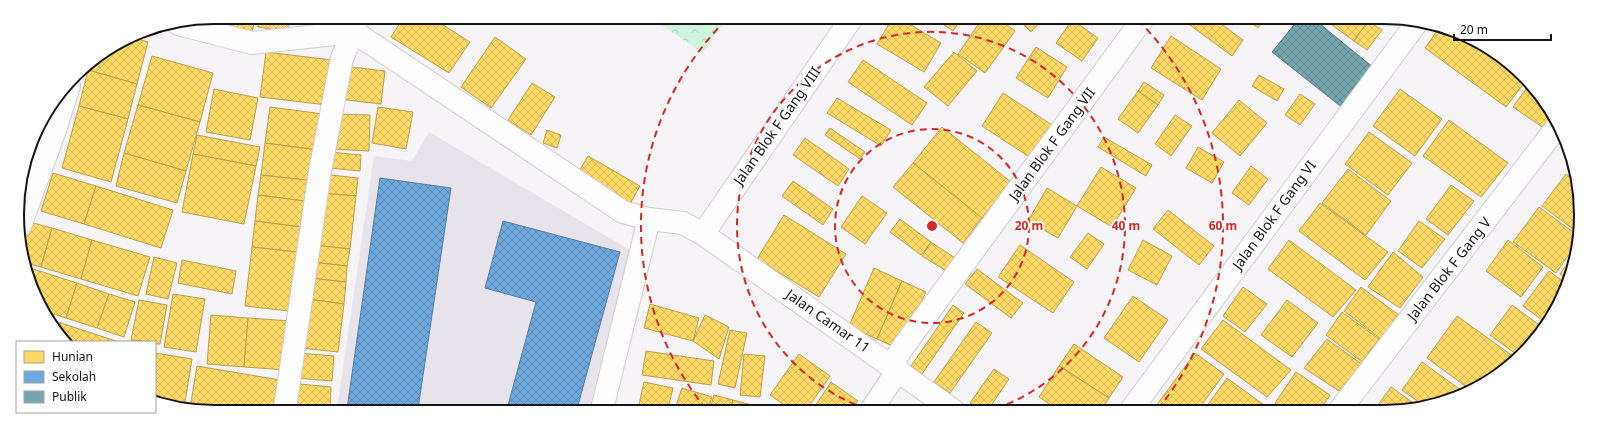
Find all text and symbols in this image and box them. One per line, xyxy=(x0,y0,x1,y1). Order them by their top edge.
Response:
scale bar xyxy=(1454,16,1551,42)
text: 20 m xyxy=(1460,21,1488,38)
street label: Jalan Blok F Gang VIII xyxy=(727,63,825,190)
street label: Jalan Blok F Gang VII xyxy=(1003,83,1099,206)
street label: Jalan Blok F Gang VI xyxy=(1226,156,1320,275)
street label: Jalan Blok F Gang V xyxy=(1401,213,1495,326)
text: 20 m xyxy=(1015,217,1043,234)
text: 40 m xyxy=(1112,217,1140,234)
text: 60 m xyxy=(1209,217,1237,234)
centre of rings xyxy=(925,219,939,233)
street label: Jalan Camar 11 xyxy=(781,283,874,357)
legend xyxy=(16,341,156,413)
text: Hunian xyxy=(52,348,93,365)
text: Sekolah xyxy=(52,368,96,385)
text: Publik xyxy=(52,388,87,405)

